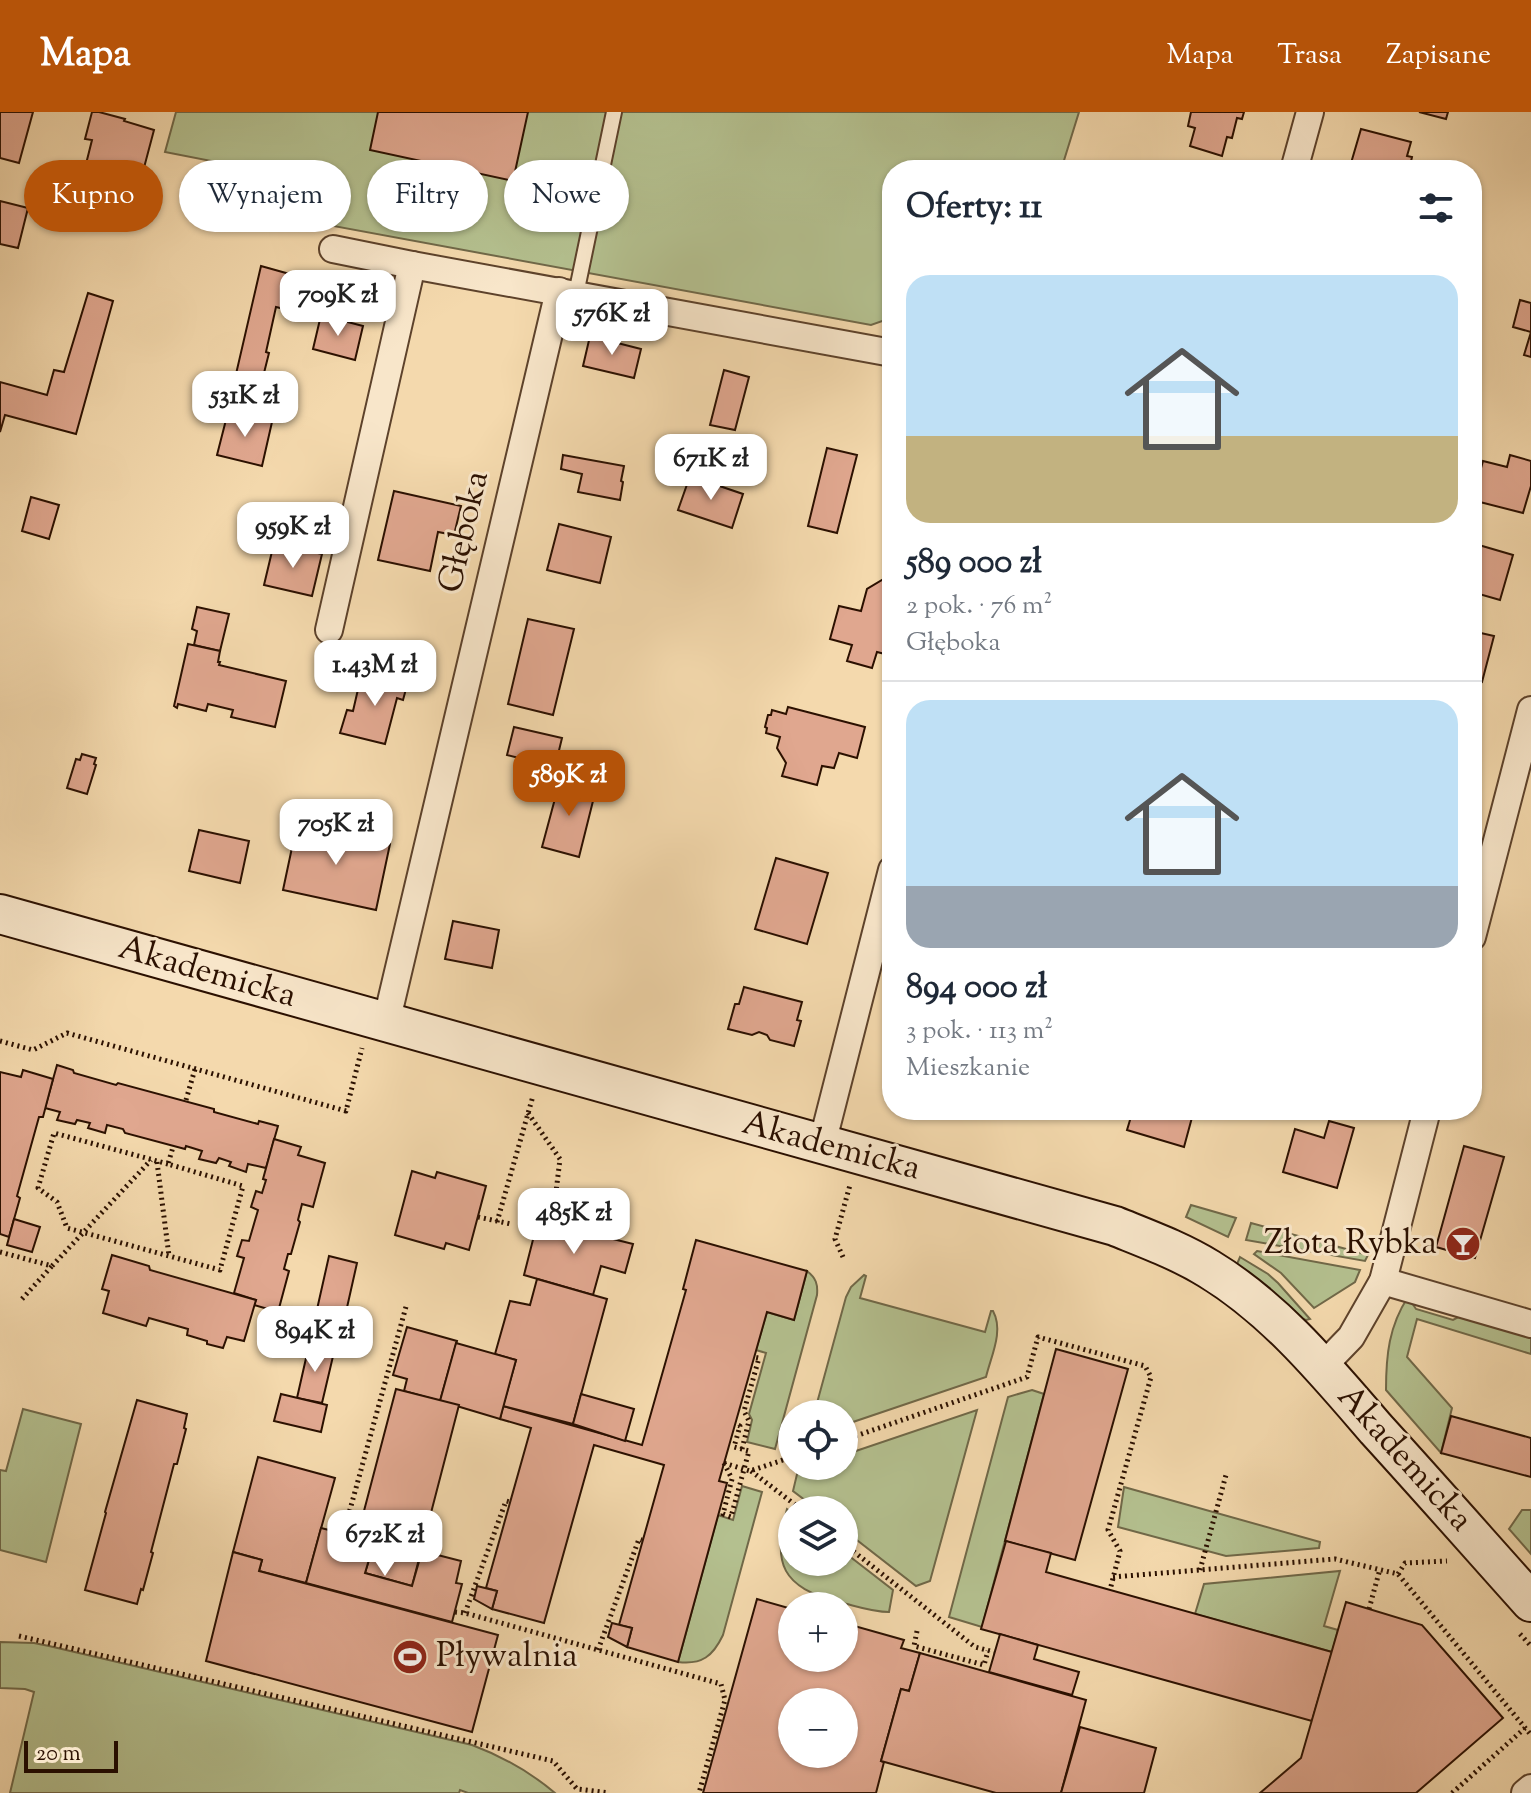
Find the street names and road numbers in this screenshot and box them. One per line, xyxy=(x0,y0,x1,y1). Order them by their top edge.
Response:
street label: Głęboka xyxy=(427,466,503,598)
street label: Akademicka xyxy=(112,924,302,1022)
street label: Akademicka xyxy=(736,1100,926,1194)
street label: Akademicka xyxy=(1325,1375,1483,1543)

